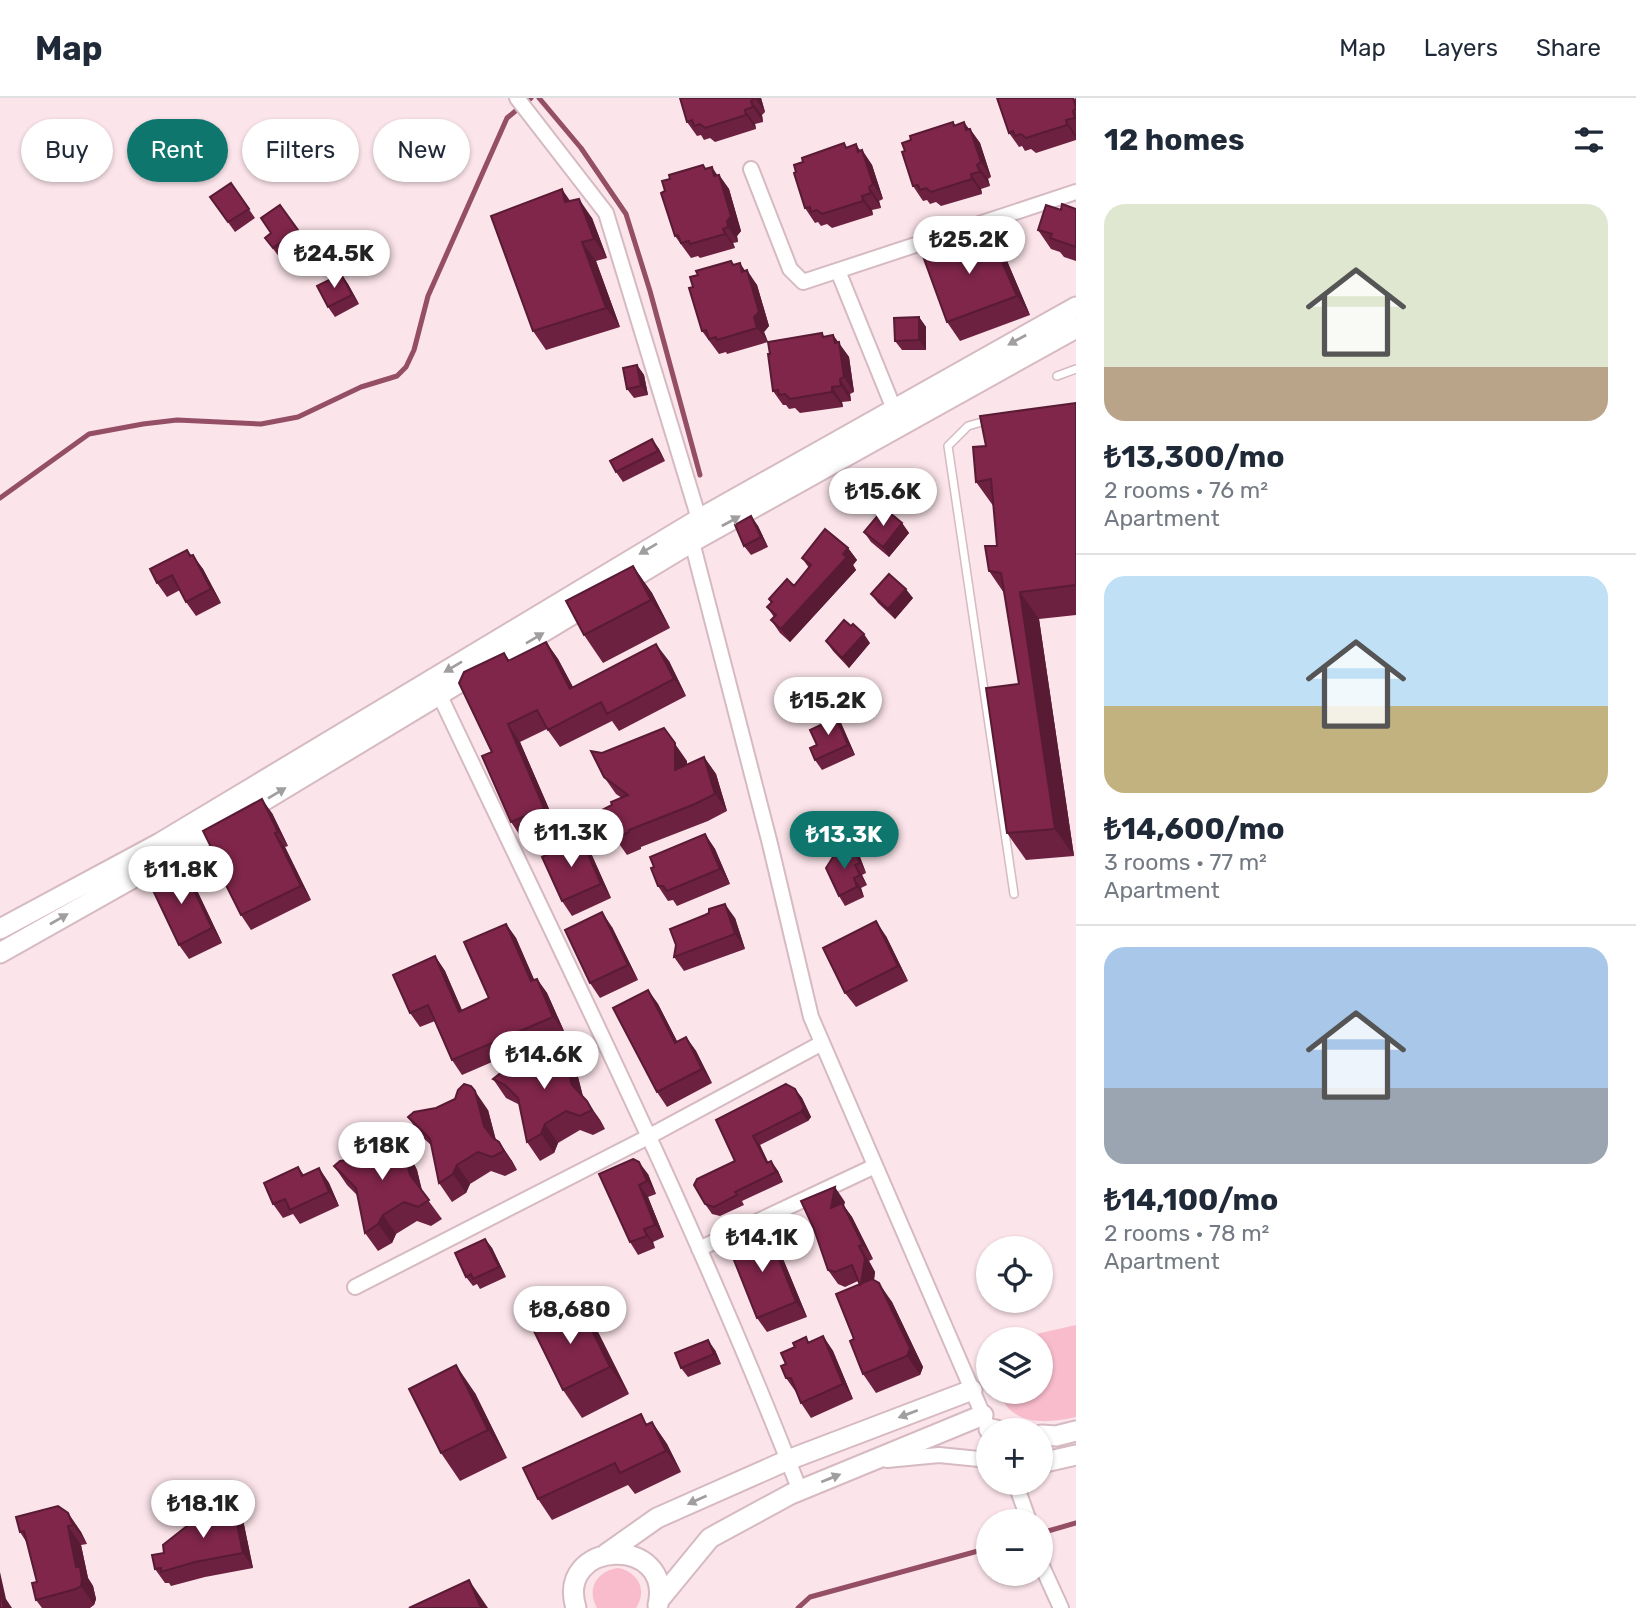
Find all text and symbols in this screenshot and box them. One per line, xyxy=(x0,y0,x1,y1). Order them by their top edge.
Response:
text: Map xyxy=(35,29,103,68)
text: Map xyxy=(1339,34,1386,62)
text: Layers xyxy=(1424,34,1498,62)
text: Share xyxy=(1536,34,1601,62)
chip: Buy xyxy=(21,119,113,182)
chip: Rent xyxy=(127,119,228,182)
chip: Filters xyxy=(242,119,359,182)
chip: New xyxy=(373,119,470,182)
icon: filters xyxy=(1570,121,1608,159)
text: 12 homes xyxy=(1104,122,1245,158)
pin: ₺25.2K xyxy=(912,216,1026,276)
text: ₺25.2K xyxy=(929,225,1009,253)
pin: ₺24.5K xyxy=(277,230,391,290)
text: ₺24.5K xyxy=(294,239,374,267)
icon: home xyxy=(1293,249,1419,375)
one-way arrow xyxy=(1007,334,1026,346)
text: ₺13,300/mo xyxy=(1104,439,1285,475)
pin: ₺15.6K xyxy=(826,468,940,528)
text: 2 rooms · 76 m² xyxy=(1104,476,1268,504)
text: ₺15.6K xyxy=(845,477,921,505)
text: Apartment xyxy=(1104,504,1220,532)
one-way arrow xyxy=(721,515,740,527)
one-way arrow xyxy=(639,543,658,556)
icon: home xyxy=(1293,621,1419,747)
one-way arrow xyxy=(526,631,545,644)
one-way arrow xyxy=(444,660,463,673)
pin: ₺15.2K xyxy=(771,678,885,737)
text: ₺15.2K xyxy=(790,686,866,714)
one-way arrow xyxy=(268,786,287,799)
pin: ₺11.3K xyxy=(514,810,628,869)
text: ₺14,600/mo xyxy=(1104,811,1285,847)
pin: ₺13.3K xyxy=(787,812,901,871)
text: ₺11.3K xyxy=(535,818,607,846)
text: ₺13.3K xyxy=(806,820,882,848)
pin: ₺11.8K xyxy=(124,846,238,906)
text: 3 rooms · 77 m² xyxy=(1104,848,1267,876)
text: ₺11.8K xyxy=(144,855,218,883)
text: Apartment xyxy=(1104,876,1220,904)
one-way arrow xyxy=(50,913,69,925)
icon: home xyxy=(1293,992,1419,1118)
pin: ₺14.6K xyxy=(487,1032,601,1091)
text: ₺14.6K xyxy=(506,1040,582,1068)
pin: ₺18K xyxy=(341,1122,423,1182)
text: ₺18K xyxy=(354,1131,410,1159)
text: ₺14,100/mo xyxy=(1104,1182,1278,1218)
pin: ₺14.1K xyxy=(705,1214,819,1274)
text: 2 rooms · 78 m² xyxy=(1104,1219,1269,1247)
text: ₺14.1K xyxy=(726,1223,798,1251)
map controls xyxy=(976,1236,1053,1586)
button: locate xyxy=(976,1236,1053,1313)
text: Apartment xyxy=(1104,1247,1220,1275)
pin: ₺8,680 xyxy=(513,1286,627,1346)
text: ₺8,680 xyxy=(529,1295,611,1323)
button: layers xyxy=(976,1327,1053,1404)
one-way arrow xyxy=(898,1409,919,1420)
button: + xyxy=(976,1418,1053,1495)
one-way arrow xyxy=(820,1472,841,1483)
pin: ₺18.1K xyxy=(146,1480,260,1540)
text: ₺18.1K xyxy=(167,1489,239,1517)
one-way arrow xyxy=(687,1495,708,1506)
button: − xyxy=(976,1509,1053,1586)

